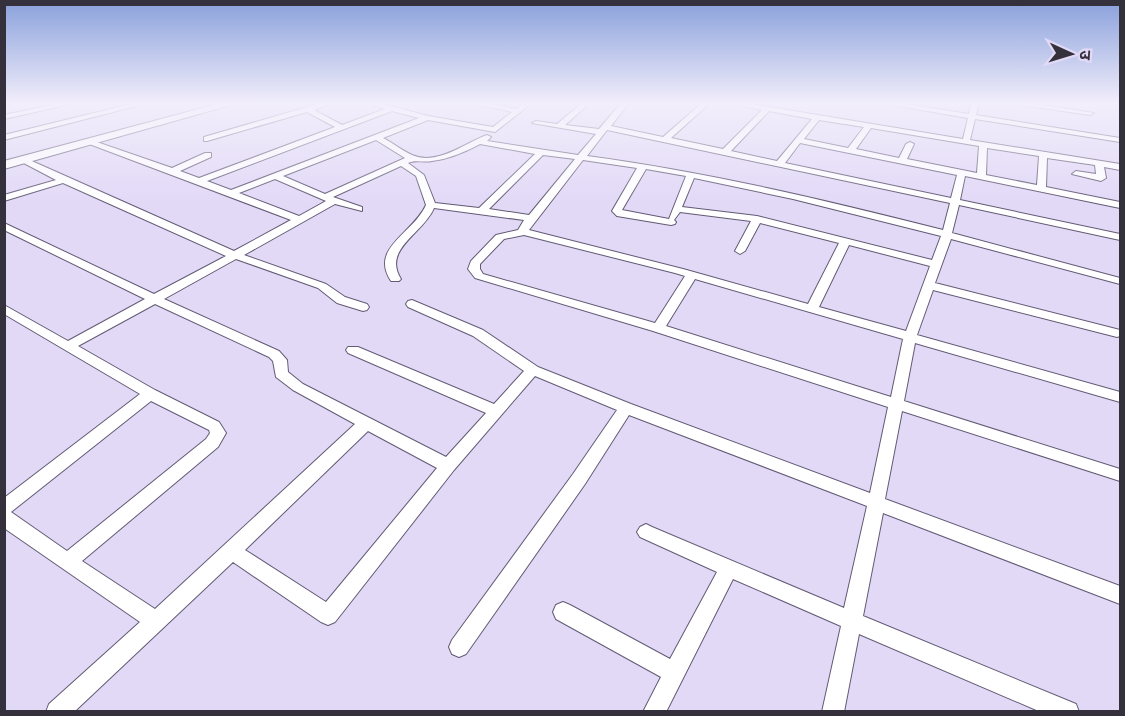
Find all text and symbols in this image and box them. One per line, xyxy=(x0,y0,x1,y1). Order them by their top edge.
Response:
north arrow xyxy=(1041,24,1101,84)
text: उ xyxy=(1076,50,1096,61)

